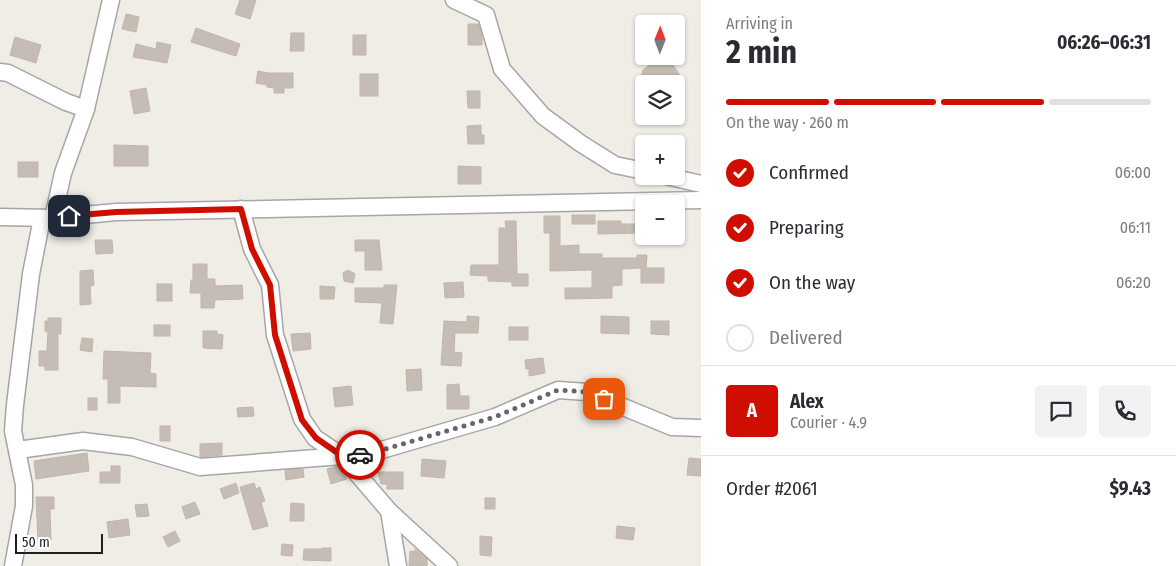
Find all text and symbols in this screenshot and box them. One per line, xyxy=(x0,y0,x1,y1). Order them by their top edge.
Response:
text: Arriving in xyxy=(726,14,793,33)
north arrow xyxy=(635,15,685,65)
map controls xyxy=(635,15,685,245)
text: 06:26–06:31 xyxy=(1057,31,1151,54)
text: 2 min xyxy=(726,33,797,71)
button: layers xyxy=(635,75,685,125)
text: On the way · 260 m xyxy=(726,113,849,132)
button: + xyxy=(635,135,685,185)
icon: check xyxy=(726,159,754,187)
text: Confirmed xyxy=(769,161,849,184)
text: 06:00 xyxy=(1115,163,1151,182)
pin xyxy=(48,195,90,237)
button: − xyxy=(635,195,685,245)
icon: home xyxy=(55,202,83,230)
icon: check xyxy=(726,214,754,242)
text: Preparing xyxy=(769,216,844,239)
text: 06:11 xyxy=(1120,218,1151,237)
icon: check xyxy=(726,269,754,297)
text: On the way xyxy=(769,271,855,294)
text: 06:20 xyxy=(1116,273,1151,292)
text: Delivered xyxy=(769,326,843,349)
pin xyxy=(583,378,625,420)
icon: bag xyxy=(590,385,618,413)
button: chat xyxy=(1035,385,1087,437)
button: phone xyxy=(1099,385,1151,437)
text: Alex xyxy=(790,390,824,413)
text: A xyxy=(747,399,757,422)
text: Courier · 4.9 xyxy=(790,413,867,432)
courier xyxy=(335,430,385,480)
icon: car xyxy=(346,441,374,469)
text: Order #2061 xyxy=(726,477,818,500)
text: $9.43 xyxy=(1110,477,1151,500)
scale bar xyxy=(15,531,102,554)
text: 50 m xyxy=(22,534,50,551)

